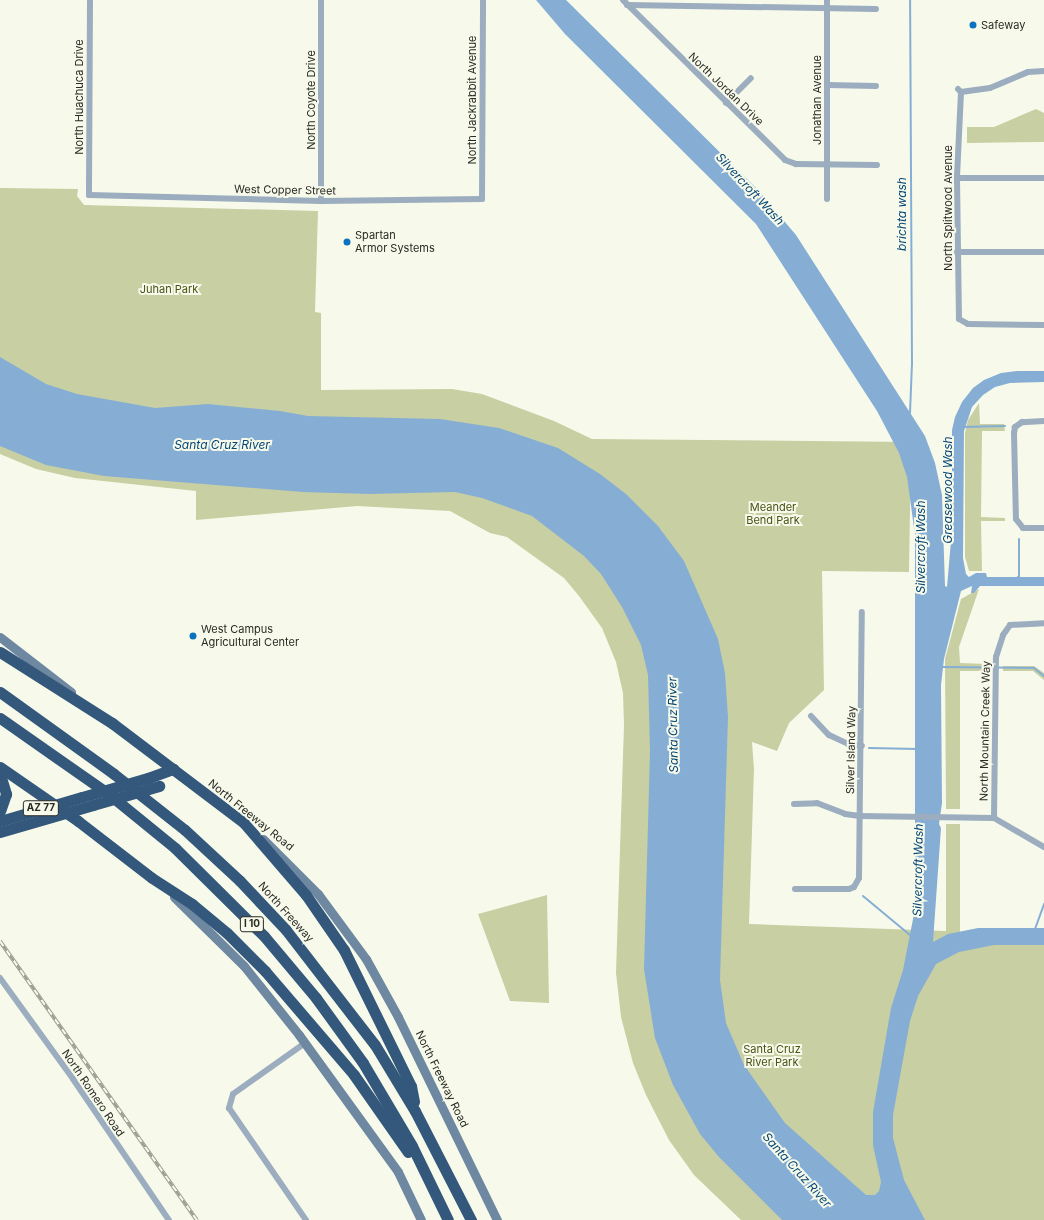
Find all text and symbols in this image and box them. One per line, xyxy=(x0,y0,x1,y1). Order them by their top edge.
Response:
place label: Safeway xyxy=(981,18,1025,32)
marker: Safeway xyxy=(968,20,978,30)
street label: North Jackrabbit Avenue xyxy=(465,36,479,164)
street label: North Huachuca Drive xyxy=(72,39,86,155)
street label: North Coyote Drive xyxy=(304,50,318,150)
street label: North Jordan Drive xyxy=(686,50,766,128)
street label: Jonathan Avenue xyxy=(810,55,824,145)
street label: North Splitwood Avenue xyxy=(941,145,955,271)
water label: Silvercroft Wash xyxy=(713,150,787,228)
water label: brichta wash xyxy=(895,177,909,251)
street label: West Copper Street xyxy=(234,183,336,197)
place label: Spartan Armor Systems xyxy=(355,229,435,255)
marker: Spartan Armor Systems xyxy=(342,237,352,247)
park label: Juhan Park xyxy=(140,282,198,296)
water label: Greasewood Wash xyxy=(941,436,955,544)
water label: Santa Cruz River xyxy=(174,438,270,452)
water label: Silvercroft Wash xyxy=(914,500,928,594)
park label: Meander Bend Park xyxy=(746,501,800,527)
place label: West Campus Agricultural Center xyxy=(201,623,299,649)
marker: West Campus Agricultural Center xyxy=(188,631,198,641)
street label: North Mountain Creek Way xyxy=(977,661,993,801)
water label: Santa Cruz River xyxy=(665,677,681,773)
street label: Silver Island Way xyxy=(844,706,858,794)
street label: North Freeway Road xyxy=(206,777,296,853)
road number: AZ 77 xyxy=(22,800,60,816)
water label: Silvercroft Wash xyxy=(910,823,926,917)
street label: North Freeway xyxy=(256,879,316,945)
road number: I 10 xyxy=(239,916,265,932)
street label: North Freeway Road xyxy=(413,1028,471,1130)
park label: Santa Cruz River Park xyxy=(743,1043,801,1069)
street label: North Romero Road xyxy=(59,1047,127,1139)
water label: Santa Cruz River xyxy=(760,1130,834,1210)

